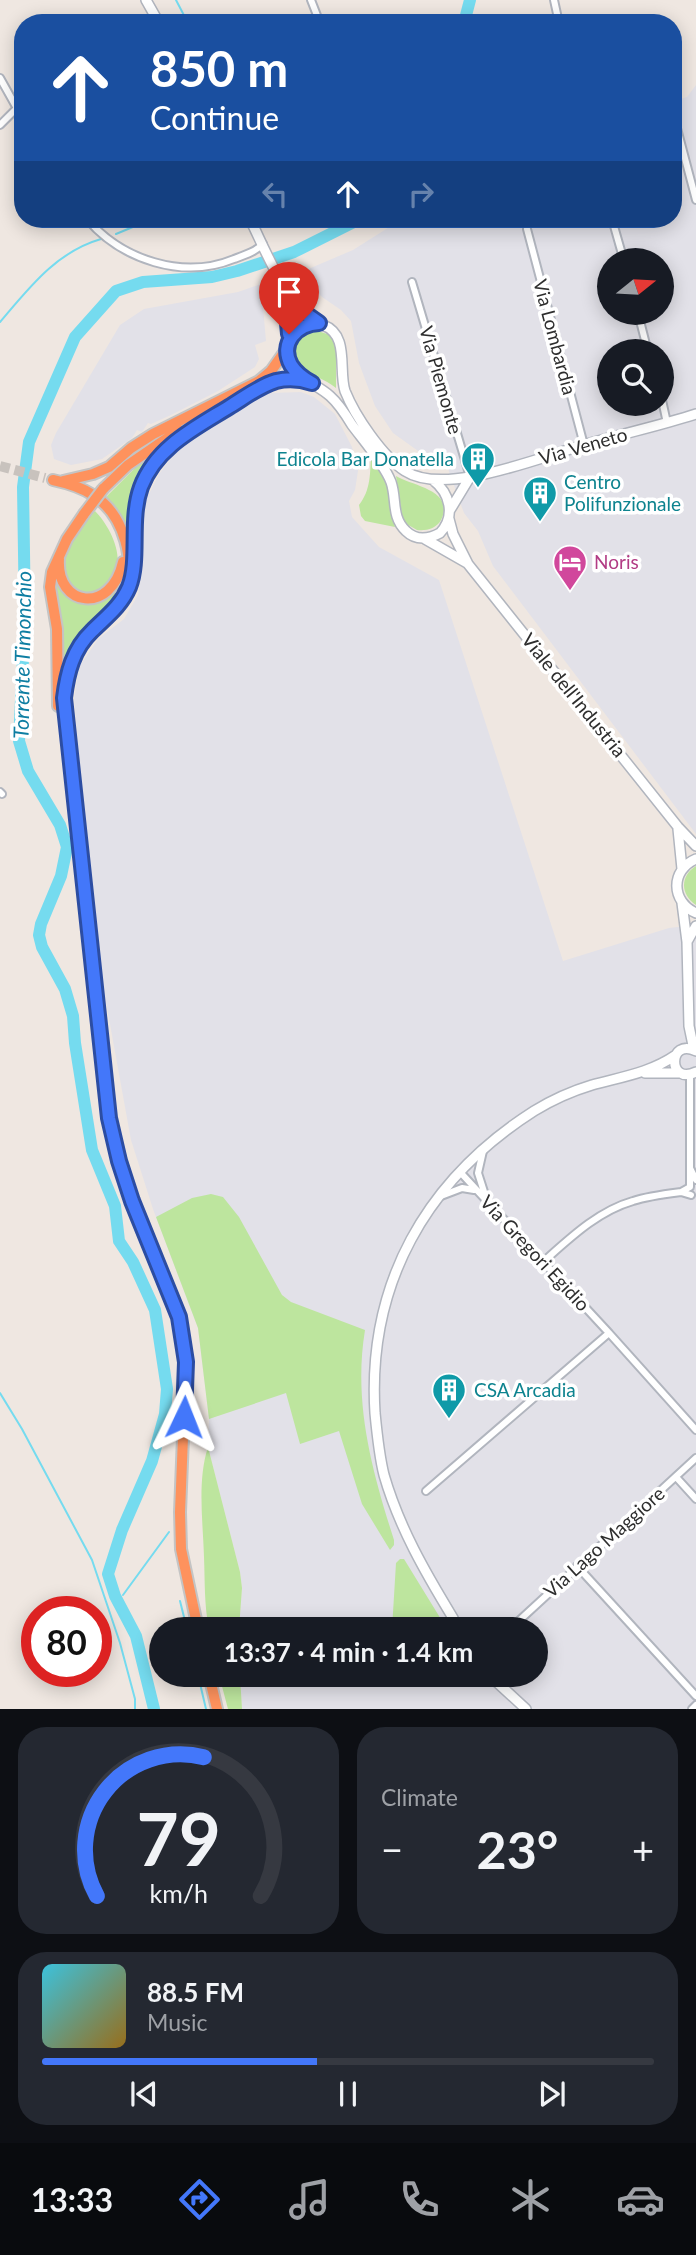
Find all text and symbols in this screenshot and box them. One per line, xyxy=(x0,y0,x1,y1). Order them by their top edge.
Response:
text: 850 m xyxy=(150,39,288,97)
icon: ahead xyxy=(35,42,126,133)
text: Continue xyxy=(150,98,279,137)
icon: left xyxy=(256,175,294,213)
icon: ahead xyxy=(329,175,367,213)
icon: right xyxy=(402,175,440,213)
north arrow xyxy=(597,248,674,326)
map controls xyxy=(597,248,674,416)
pin xyxy=(259,262,319,334)
icon: arrive xyxy=(270,273,308,311)
street label: Via Lombardia xyxy=(529,277,582,397)
street label: Via Piemonte xyxy=(415,323,468,437)
button: search xyxy=(597,339,674,416)
street label: Via Veneto xyxy=(536,422,630,469)
building icon: Edicola Bar Donatella xyxy=(459,440,497,489)
place label: Edicola Bar Donatella xyxy=(277,447,454,470)
place label: Centro Polifunzionale xyxy=(564,470,681,515)
building icon: Centro Polifunzionale xyxy=(521,474,559,523)
hotel icon: Noris xyxy=(551,543,589,592)
place label: Noris xyxy=(594,550,639,573)
water label: Torrente Timonchio xyxy=(8,571,35,739)
street label: Viale dell'Industria xyxy=(517,628,631,761)
street label: Via Gregori Egidio xyxy=(476,1190,595,1315)
building icon: CSA Arcadia xyxy=(430,1371,468,1420)
place label: CSA Arcadia xyxy=(474,1378,576,1401)
position arrow xyxy=(147,1380,221,1454)
street label: Via Lago Maggiore xyxy=(538,1481,669,1602)
speed limit sign: 80 xyxy=(21,1596,112,1687)
text: 13:37 · 4 min · 1.4 km xyxy=(224,1636,473,1668)
text: Climate xyxy=(381,1783,458,1811)
text: 79 xyxy=(136,1795,221,1883)
text: 23° xyxy=(477,1818,558,1880)
text: − xyxy=(381,1826,403,1872)
text: + xyxy=(632,1826,654,1872)
text: km/h xyxy=(149,1878,208,1908)
text: 88.5 FM xyxy=(147,1976,244,2008)
text: Music xyxy=(147,2008,207,2036)
icon: previous xyxy=(125,2075,163,2113)
icon: pause xyxy=(329,2075,367,2113)
icon: next xyxy=(533,2075,571,2113)
icon: directions xyxy=(175,2175,224,2224)
icon: music xyxy=(285,2175,334,2224)
icon: phone xyxy=(395,2175,444,2224)
icon: climate xyxy=(506,2175,555,2224)
icon: car xyxy=(616,2175,665,2224)
text: 13:33 xyxy=(31,2180,113,2219)

